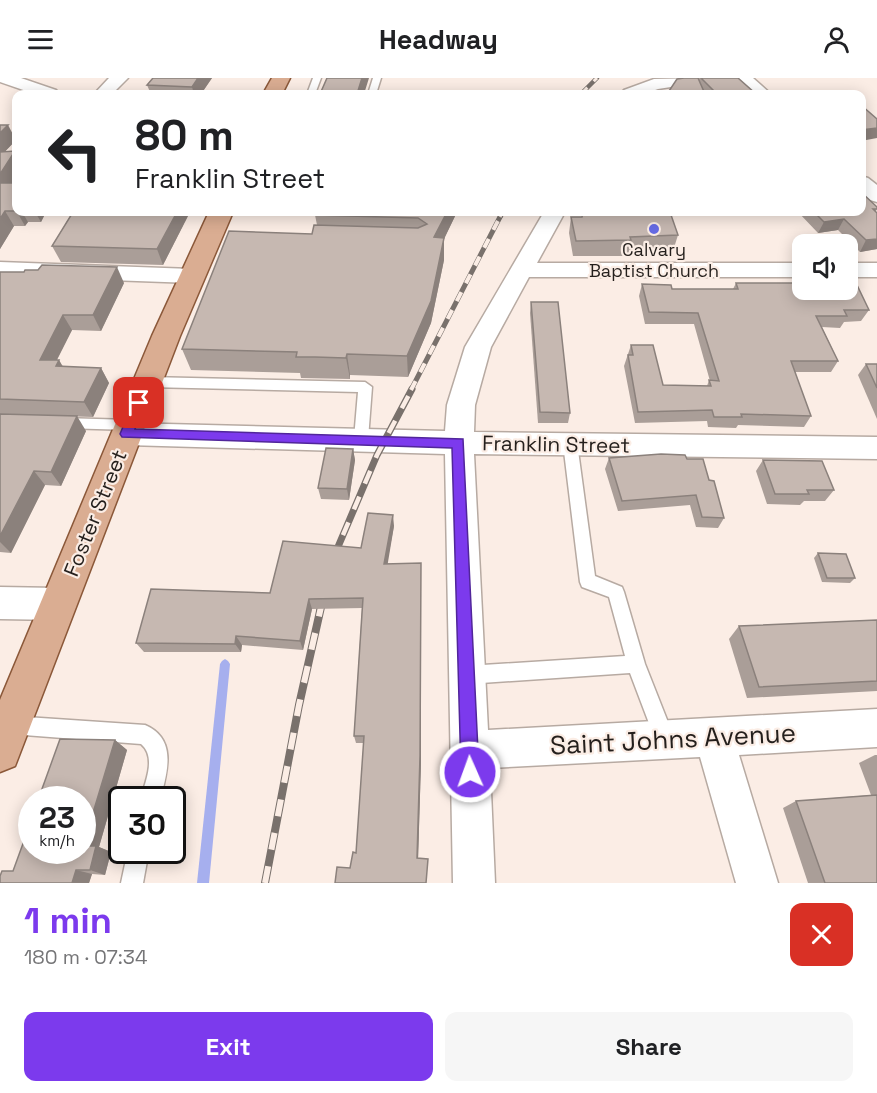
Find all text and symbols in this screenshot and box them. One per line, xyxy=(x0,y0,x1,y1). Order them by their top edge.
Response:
text: Headway xyxy=(379,22,498,57)
icon: menu xyxy=(24,23,57,56)
icon: person xyxy=(820,23,853,56)
text: 80 m xyxy=(135,109,234,162)
icon: left xyxy=(36,114,114,192)
text: Franklin Street xyxy=(135,161,325,196)
marker: Calvary Baptist Church xyxy=(647,222,661,236)
map controls xyxy=(792,234,858,300)
button: sound xyxy=(792,234,858,300)
place label: Calvary Baptist Church xyxy=(589,238,719,282)
pin xyxy=(113,377,164,428)
icon: arrive xyxy=(122,386,155,419)
street label: Franklin Street xyxy=(482,429,630,459)
street label: Foster Street xyxy=(57,446,133,580)
street label: Saint Johns Avenue xyxy=(549,716,797,762)
position arrow xyxy=(438,740,502,804)
speed limit sign: 30 xyxy=(108,786,186,864)
text: 23 xyxy=(39,798,75,837)
text: km/h xyxy=(39,831,75,850)
text: 1 min xyxy=(24,898,112,944)
button: close xyxy=(790,903,853,966)
text: 180 m · 07:34 xyxy=(24,944,147,970)
button: Exit xyxy=(24,1012,433,1081)
button: Share xyxy=(445,1012,853,1081)

